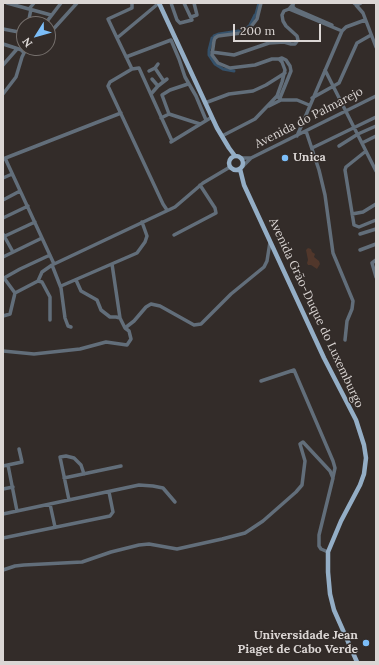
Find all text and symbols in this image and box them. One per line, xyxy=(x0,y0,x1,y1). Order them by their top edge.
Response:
north arrow xyxy=(16,16,56,56)
scale bar xyxy=(235,16,323,42)
text: 200 m xyxy=(240,23,275,38)
text: N xyxy=(19,35,35,50)
street label: Avenida do Palmarejo xyxy=(252,84,366,152)
place label: Unica xyxy=(293,151,326,165)
marker: Unica xyxy=(280,153,290,163)
street label: Avenida Grão-Duque do Luxemburgo xyxy=(266,216,366,410)
place label: Universidade Jean Piaget de Cabo Verde xyxy=(238,629,358,657)
marker: Universidade Jean Piaget de Cabo Verde xyxy=(361,638,371,648)

